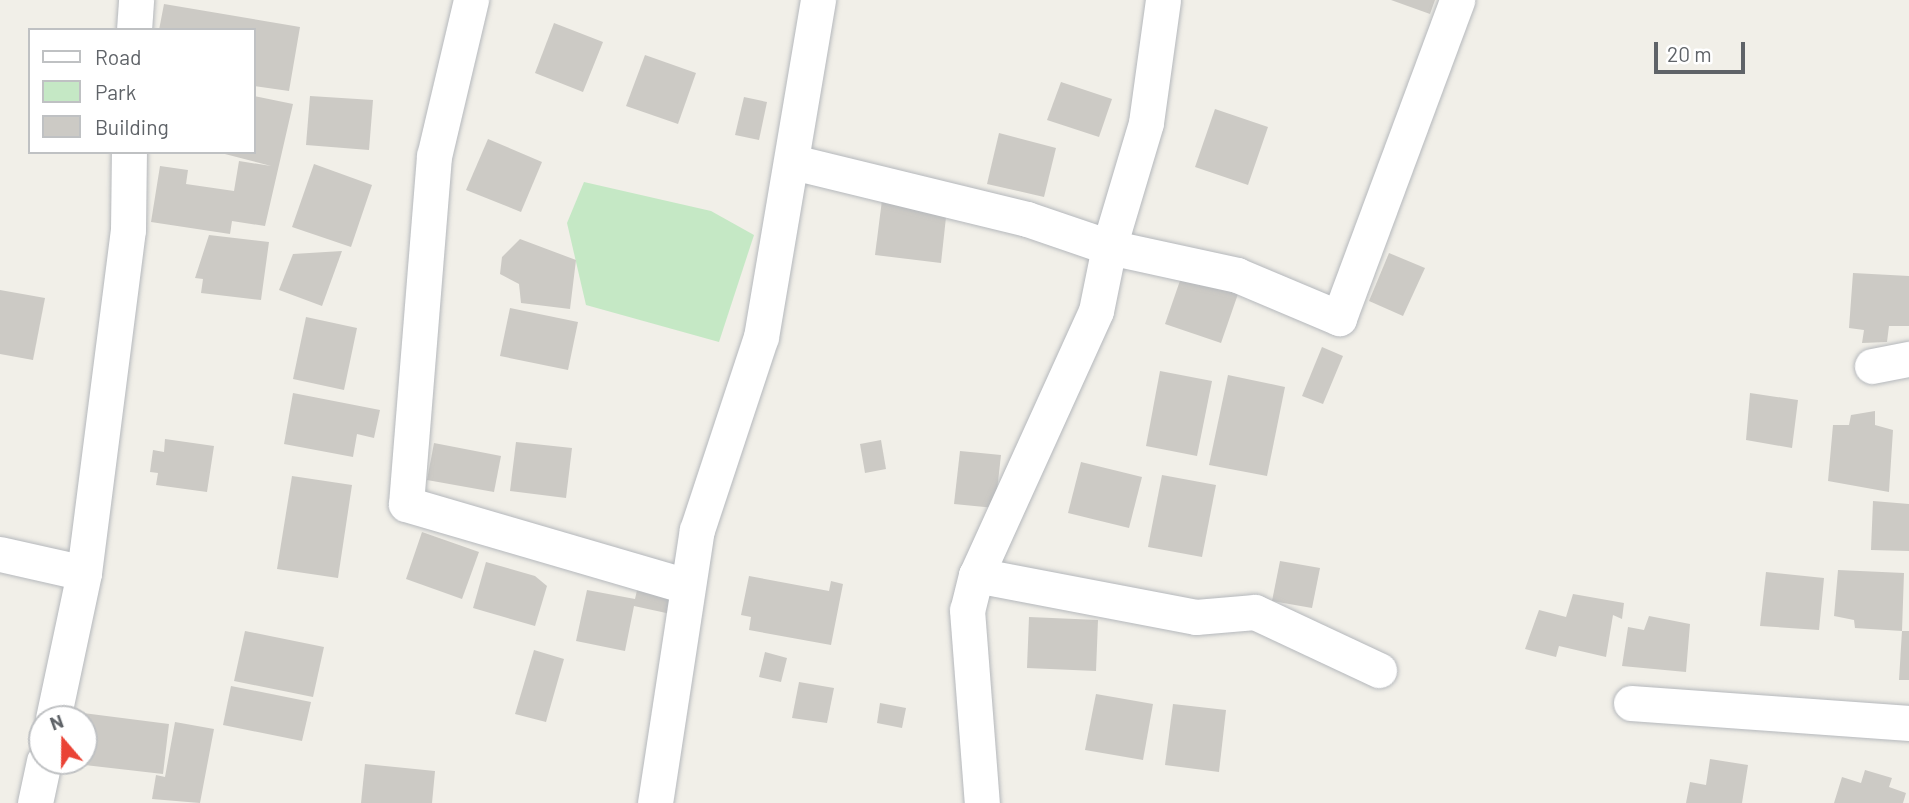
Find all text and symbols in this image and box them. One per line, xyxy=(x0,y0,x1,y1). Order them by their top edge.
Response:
legend xyxy=(28,28,256,154)
scale bar xyxy=(1657,28,1748,72)
text: 20 m xyxy=(1667,41,1712,66)
text: Road xyxy=(95,44,141,69)
text: Park xyxy=(95,79,136,104)
text: Building xyxy=(95,114,169,139)
north arrow xyxy=(28,705,98,775)
text: N xyxy=(46,709,66,735)

